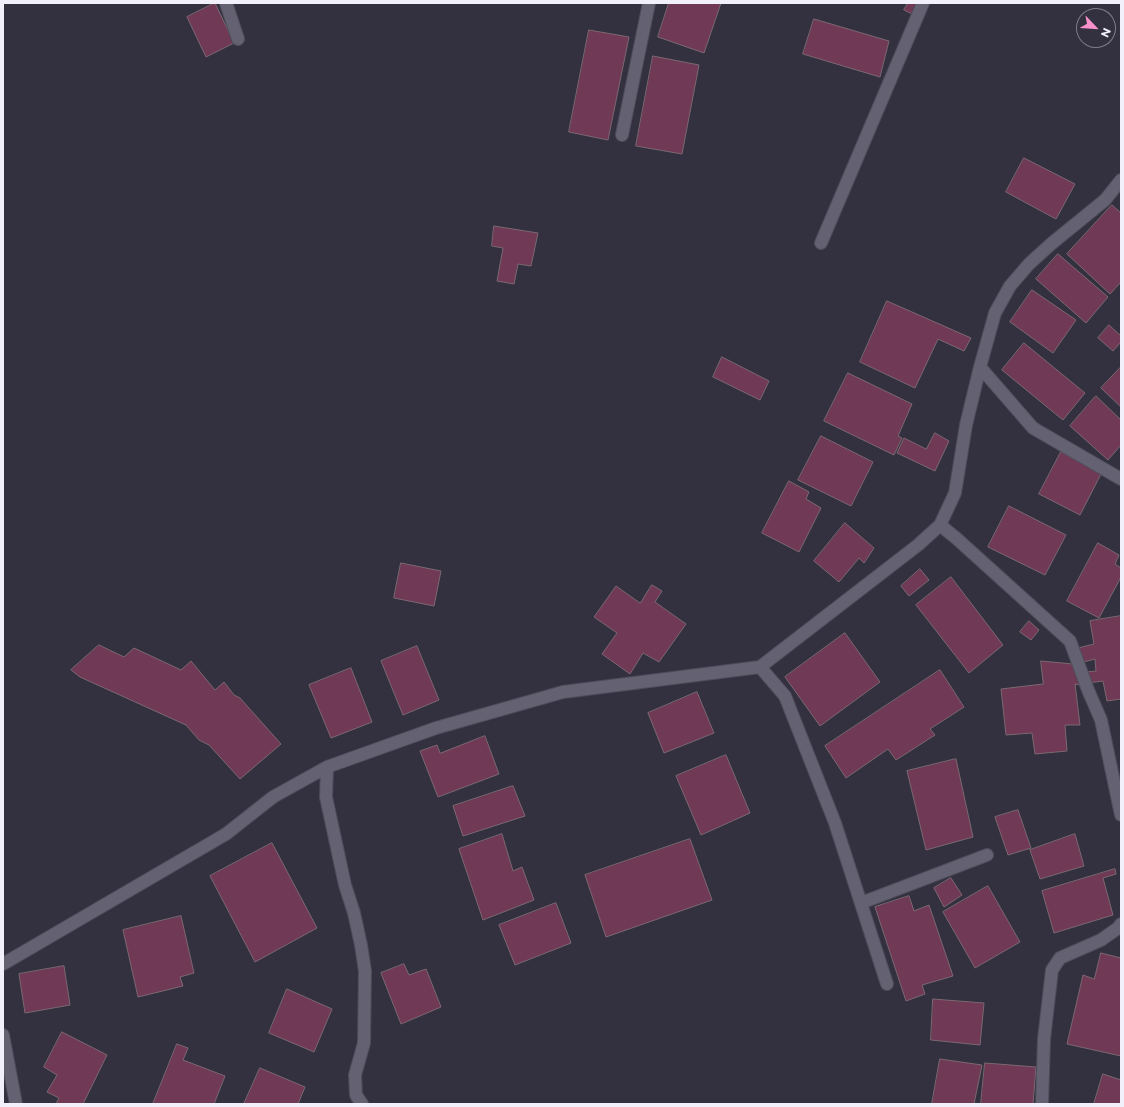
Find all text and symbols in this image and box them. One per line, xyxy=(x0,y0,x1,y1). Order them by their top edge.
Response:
north arrow xyxy=(1076,8,1116,48)
text: N xyxy=(1098,26,1114,40)

